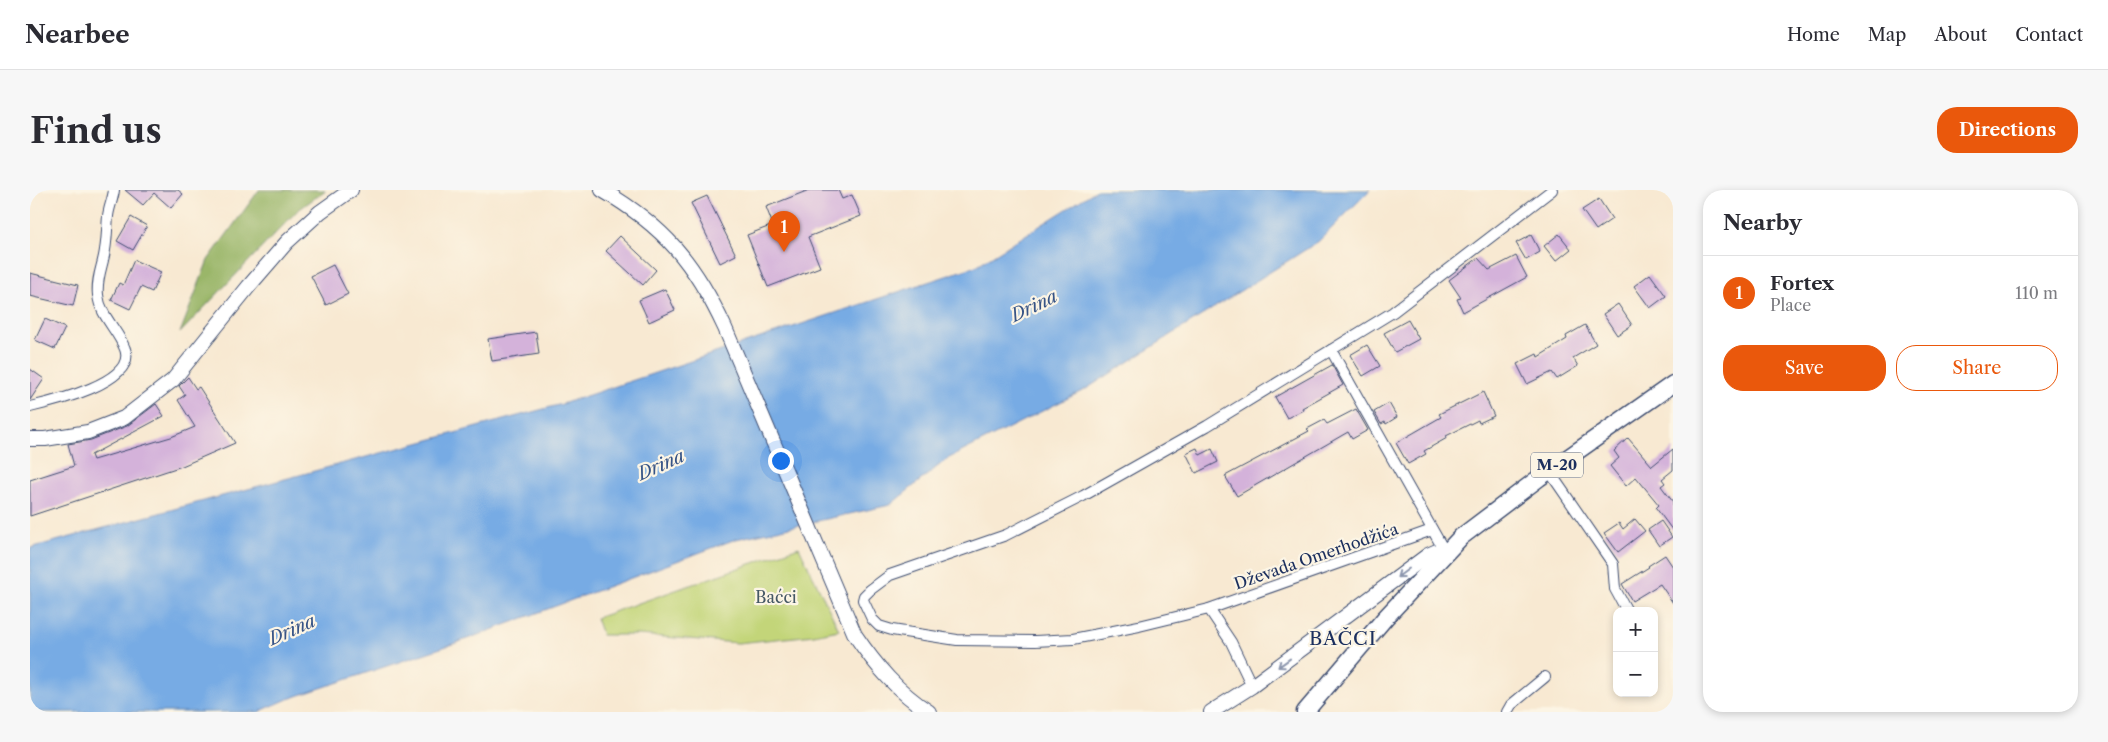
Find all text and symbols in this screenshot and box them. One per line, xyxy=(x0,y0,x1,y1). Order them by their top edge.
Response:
text: Nearbee xyxy=(25,20,130,49)
text: Home xyxy=(1787,24,1840,46)
text: Map xyxy=(1868,24,1906,46)
text: About xyxy=(1934,24,1987,46)
text: Contact xyxy=(2015,24,2083,46)
button: Directions xyxy=(1937,107,2078,153)
text: Find us xyxy=(30,109,162,152)
text: Nearby xyxy=(1723,210,1802,235)
pin: 1 xyxy=(768,211,800,252)
text: Fortex xyxy=(1770,272,1834,295)
text: 1 xyxy=(1735,283,1743,303)
text: 110 m xyxy=(2015,283,2058,303)
water label: Drina xyxy=(1005,285,1061,328)
text: Place xyxy=(1770,295,1811,315)
button: Save xyxy=(1723,345,1886,391)
button: Share xyxy=(1896,345,2058,391)
water label: Drina xyxy=(632,445,688,486)
your location xyxy=(768,448,794,474)
road number: M-20 xyxy=(1531,452,1583,478)
street label: Dževada Omerhodžića xyxy=(1231,518,1401,594)
one-way arrow xyxy=(1396,568,1410,578)
park label: Baćci xyxy=(755,587,797,607)
map controls xyxy=(1613,607,1658,697)
button: + xyxy=(1613,607,1658,652)
water label: Drina xyxy=(263,610,319,651)
district label: BAČCI xyxy=(1309,626,1377,650)
button: − xyxy=(1613,652,1658,697)
one-way arrow xyxy=(1277,658,1291,668)

